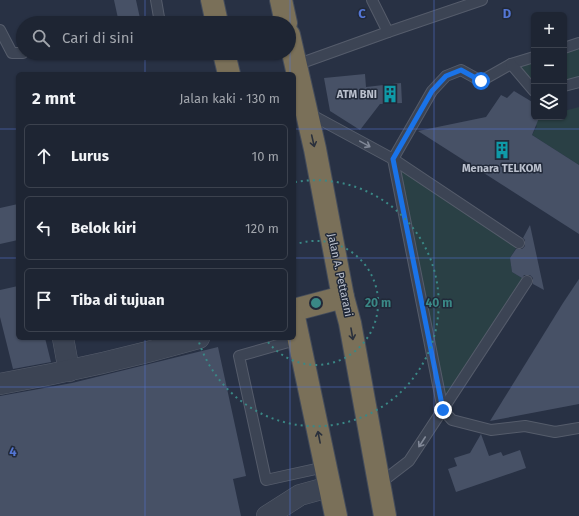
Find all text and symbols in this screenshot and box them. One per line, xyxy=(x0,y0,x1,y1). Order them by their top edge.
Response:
text: C xyxy=(358,6,366,21)
text: D xyxy=(503,6,512,21)
map controls xyxy=(531,12,567,120)
button: + xyxy=(531,12,567,48)
search box xyxy=(16,16,296,60)
icon: search xyxy=(30,27,52,49)
text: Cari di sini xyxy=(62,29,134,47)
button: − xyxy=(531,48,567,84)
route start xyxy=(472,72,490,90)
building icon: ATM BNI xyxy=(380,84,400,104)
button: layers xyxy=(531,84,567,120)
text: 2 mnt xyxy=(32,88,76,109)
place label: ATM BNI xyxy=(336,88,377,101)
text: Jalan kaki · 130 m xyxy=(179,91,280,106)
one-way arrow xyxy=(310,134,318,147)
building icon: Menara TELKOM xyxy=(492,140,512,160)
one-way arrow xyxy=(359,141,371,148)
icon: ahead xyxy=(33,145,55,167)
text: Lurus xyxy=(71,147,109,165)
text: 10 m xyxy=(252,149,279,164)
place label: Menara TELKOM xyxy=(462,162,542,175)
icon: left xyxy=(33,217,55,239)
text: Belok kiri xyxy=(71,219,136,237)
text: 120 m xyxy=(245,221,279,236)
street label: Jalan A. Pettarani xyxy=(325,232,355,318)
icon: arrive xyxy=(33,289,55,311)
text: Tiba di tujuan xyxy=(71,291,165,309)
centre of rings xyxy=(309,296,323,310)
text: 20 m xyxy=(365,296,391,310)
text: 40 m xyxy=(426,296,452,310)
one-way arrow xyxy=(349,328,357,341)
route end xyxy=(434,401,452,419)
one-way arrow xyxy=(315,431,323,444)
one-way arrow xyxy=(418,436,426,447)
text: 4 xyxy=(9,444,17,459)

